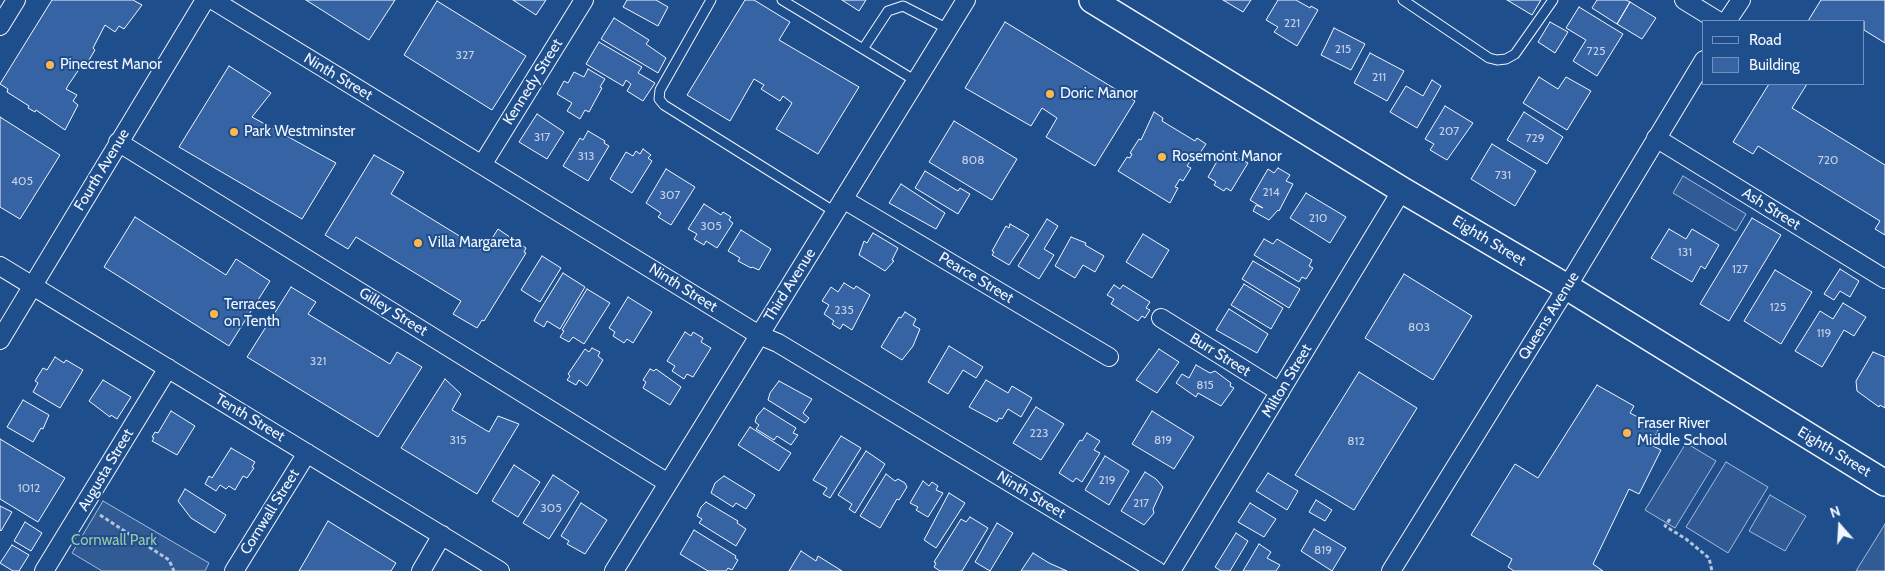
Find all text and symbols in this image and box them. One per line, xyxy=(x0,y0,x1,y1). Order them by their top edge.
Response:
house number: 221 xyxy=(1284,16,1300,30)
legend xyxy=(1702,20,1865,85)
text: Road xyxy=(1749,31,1782,49)
street label: Kennedy Street xyxy=(499,36,567,128)
house number: 215 xyxy=(1335,42,1351,56)
house number: 725 xyxy=(1587,44,1605,58)
house number: 327 xyxy=(456,48,474,62)
street label: Ninth Street xyxy=(300,49,376,105)
place label: Pinecrest Manor xyxy=(60,56,162,74)
text: Building xyxy=(1749,56,1800,74)
marker: Pinecrest Manor xyxy=(44,59,56,71)
house number: 211 xyxy=(1372,70,1386,84)
place label: Doric Manor xyxy=(1060,85,1138,103)
marker: Doric Manor xyxy=(1044,88,1056,100)
place label: Park Westminster xyxy=(244,123,355,141)
house number: 207 xyxy=(1439,124,1459,138)
street label: Fourth Avenue xyxy=(71,126,133,214)
marker: Park Westminster xyxy=(228,126,240,138)
house number: 317 xyxy=(534,130,550,144)
house number: 729 xyxy=(1525,131,1545,145)
place label: Rosemont Manor xyxy=(1172,148,1282,166)
house number: 313 xyxy=(578,149,594,163)
marker: Rosemont Manor xyxy=(1156,151,1168,163)
house number: 808 xyxy=(962,153,984,167)
house number: 720 xyxy=(1818,153,1838,167)
house number: 731 xyxy=(1495,168,1511,182)
house number: 405 xyxy=(11,174,33,188)
street label: Ash Street xyxy=(1738,184,1804,234)
house number: 214 xyxy=(1262,185,1280,199)
house number: 307 xyxy=(660,188,680,202)
house number: 210 xyxy=(1309,211,1327,225)
street label: Eighth Street xyxy=(1449,212,1529,270)
house number: 305 xyxy=(700,219,722,233)
place label: Villa Margareta xyxy=(428,234,522,252)
marker: Villa Margareta xyxy=(412,237,424,249)
street label: Third Avenue xyxy=(760,245,820,325)
house number: 131 xyxy=(1678,245,1692,259)
street label: Pearce Street xyxy=(935,249,1017,307)
street label: Ninth Street xyxy=(646,260,720,316)
house number: 127 xyxy=(1732,262,1748,276)
street label: Queens Avenue xyxy=(1515,269,1583,363)
street label: Gilley Street xyxy=(355,284,431,340)
place label: Terraces on Tenth xyxy=(224,296,280,331)
house number: 125 xyxy=(1770,300,1786,314)
house number: 235 xyxy=(834,303,854,317)
marker: Terraces on Tenth xyxy=(208,308,220,320)
house number: 803 xyxy=(1408,320,1430,334)
house number: 119 xyxy=(1817,326,1831,340)
street label: Burr Street xyxy=(1186,329,1254,381)
street label: Milton Street xyxy=(1258,341,1316,421)
house number: 321 xyxy=(310,354,326,368)
house number: 815 xyxy=(1196,378,1214,392)
street label: Tenth Street xyxy=(212,390,288,446)
place label: Fraser River Middle School xyxy=(1637,415,1727,450)
street label: Eighth Street xyxy=(1794,423,1874,481)
street label: Augusta Street xyxy=(74,426,138,514)
house number: 223 xyxy=(1029,426,1049,440)
marker: Fraser River Middle School xyxy=(1621,427,1633,439)
house number: 315 xyxy=(450,433,466,447)
house number: 819 xyxy=(1154,433,1172,447)
house number: 812 xyxy=(1347,434,1365,448)
street label: Cornwall Street xyxy=(237,466,303,558)
street label: Ninth Street xyxy=(993,467,1069,523)
house number: 219 xyxy=(1098,473,1116,487)
house number: 1012 xyxy=(18,481,40,495)
house number: 217 xyxy=(1133,496,1149,510)
house number: 305 xyxy=(540,501,562,515)
north arrow xyxy=(1815,501,1865,551)
text: N xyxy=(1828,502,1843,522)
park label: Cornwall Park xyxy=(71,532,157,550)
house number: 819 xyxy=(1314,543,1332,557)

